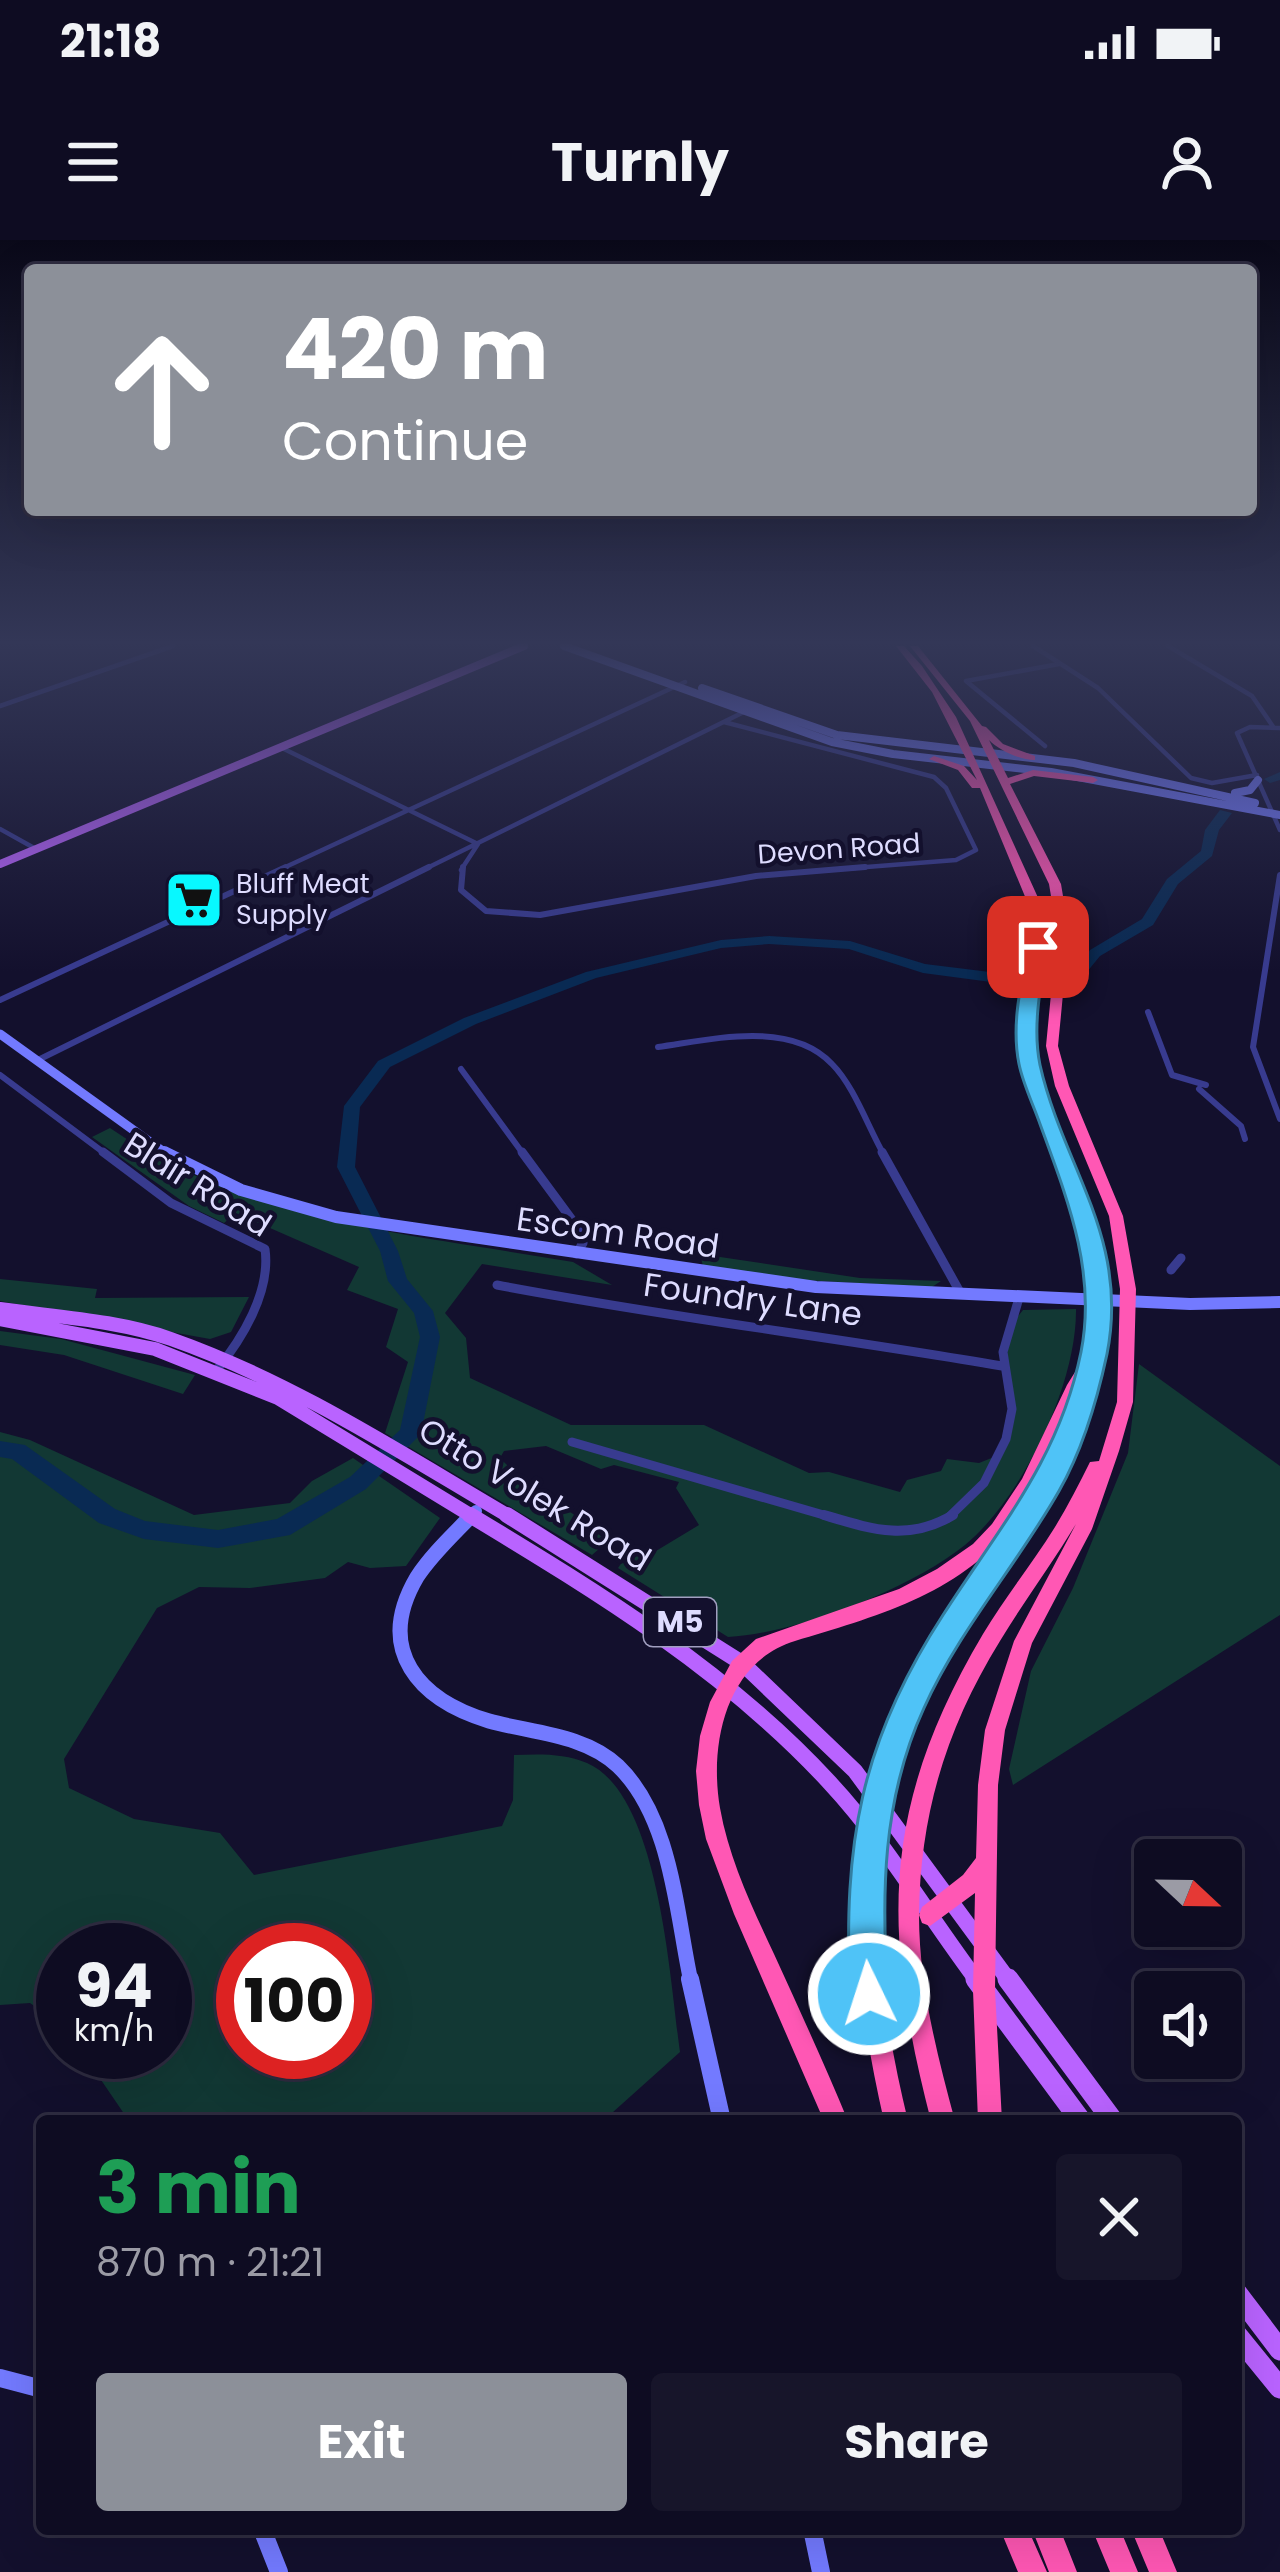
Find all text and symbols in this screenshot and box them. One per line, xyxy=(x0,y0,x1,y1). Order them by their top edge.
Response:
text: 21:18 xyxy=(60,10,161,73)
text: Turnly xyxy=(551,124,729,200)
icon: menu xyxy=(60,129,126,195)
icon: person xyxy=(1154,129,1220,195)
text: 420 m xyxy=(282,291,548,408)
icon: ahead xyxy=(84,312,240,468)
text: Continue xyxy=(282,403,528,479)
street label: Devon Road xyxy=(756,824,922,873)
place label: Bluff Meat Supply xyxy=(236,865,370,933)
supermarket icon: Bluff Meat Supply xyxy=(163,869,225,931)
pin xyxy=(987,896,1089,998)
icon: arrive xyxy=(1005,914,1071,980)
street label: Blair Road xyxy=(115,1121,280,1248)
street label: Escom Road xyxy=(514,1195,722,1270)
street label: Foundry Lane xyxy=(641,1261,865,1338)
street label: Otto Volek Road xyxy=(410,1406,660,1582)
road number: M5 xyxy=(644,1598,716,1646)
north arrow xyxy=(1134,1839,1242,1947)
map controls xyxy=(1134,1839,1242,2079)
speed limit sign: 100 xyxy=(216,1923,372,2079)
position arrow xyxy=(806,1931,932,2057)
text: 94 xyxy=(75,1944,153,2028)
button: sound xyxy=(1134,1971,1242,2079)
text: km/h xyxy=(74,2009,154,2052)
text: 3 min xyxy=(96,2137,301,2238)
button: close xyxy=(1056,2154,1182,2280)
text: 870 m · 21:21 xyxy=(96,2235,324,2290)
button: Exit xyxy=(96,2373,627,2511)
button: Share xyxy=(651,2373,1182,2511)

